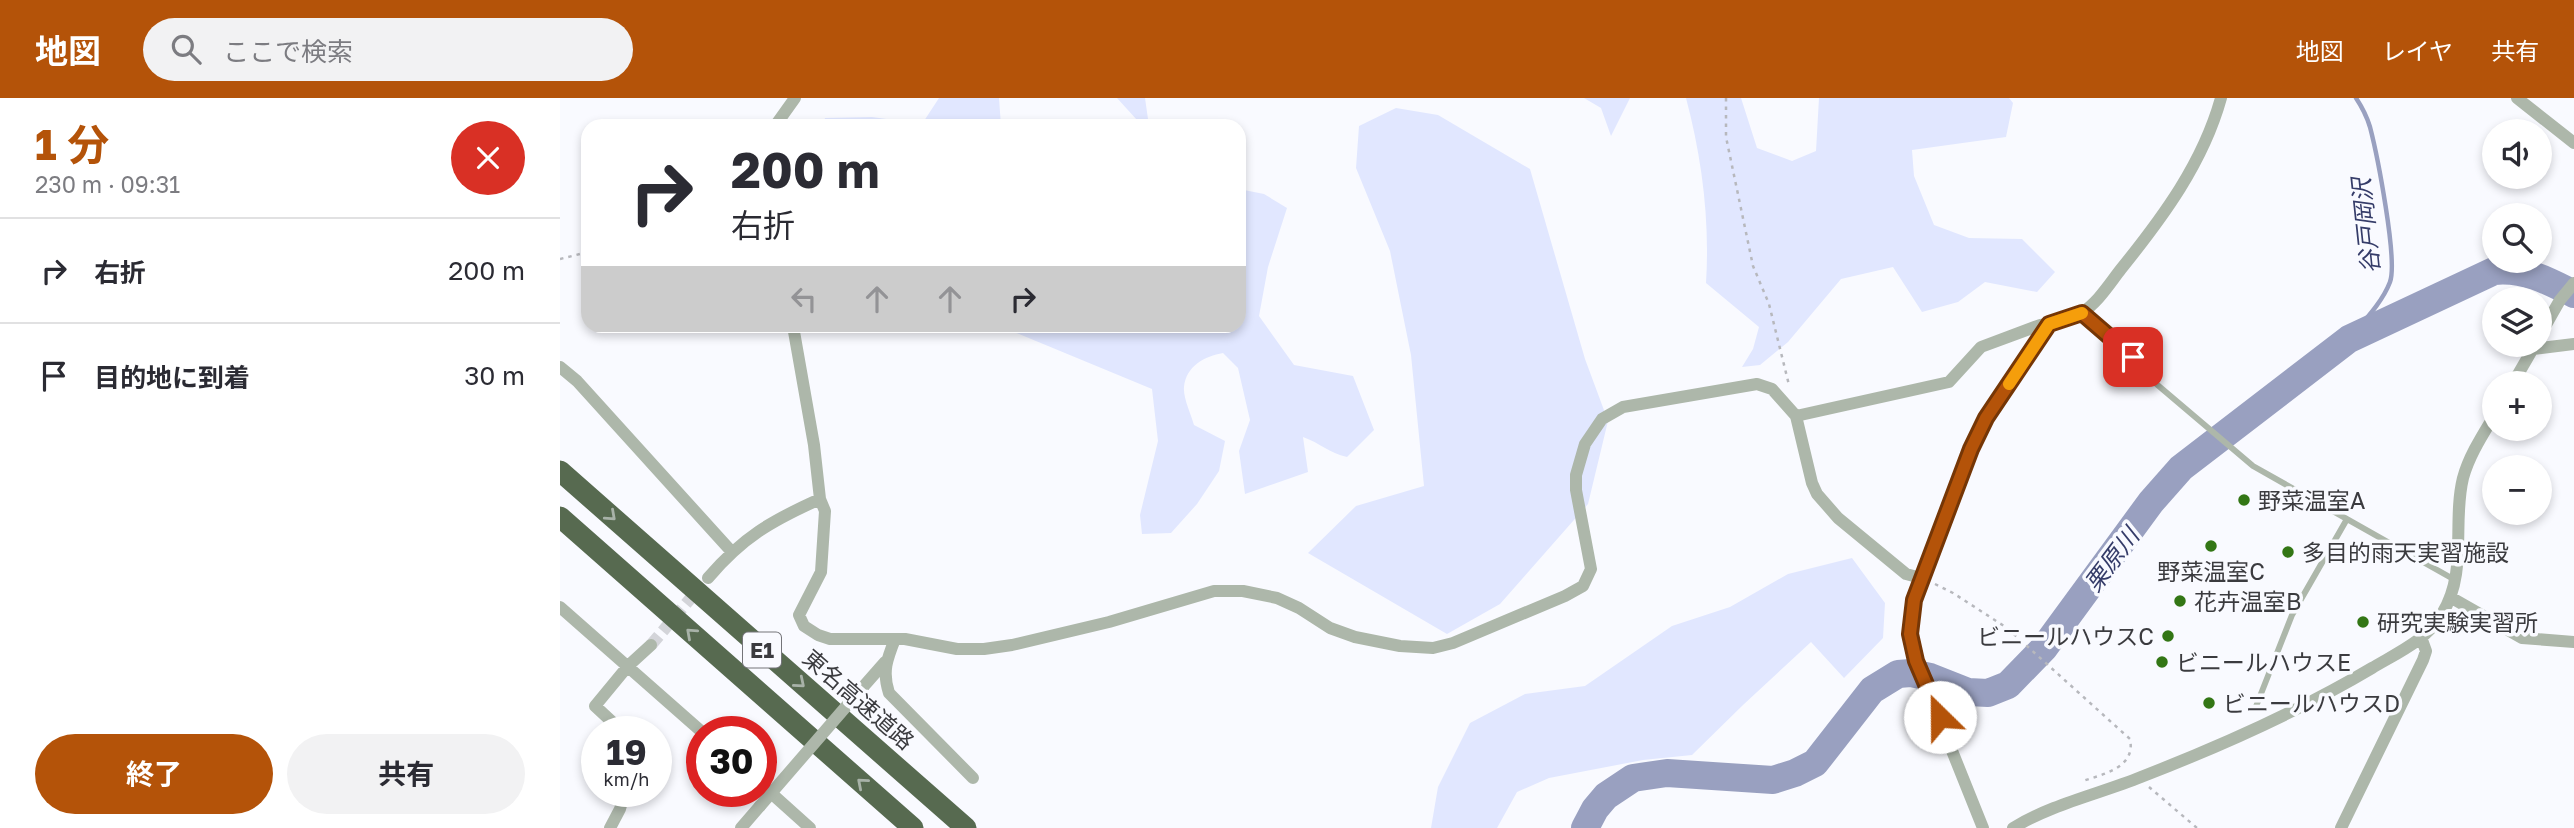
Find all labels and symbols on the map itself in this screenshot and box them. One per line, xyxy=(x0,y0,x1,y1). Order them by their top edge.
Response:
water label: 谷戸岡沢 xyxy=(2345,174,2384,275)
pin xyxy=(2103,327,2163,387)
place label: 野菜温室A xyxy=(2258,486,2365,514)
marker: 野菜温室A xyxy=(2236,492,2252,508)
one-way arrow xyxy=(603,508,616,520)
water label: 栗原川 xyxy=(2078,519,2146,596)
marker: 野菜温室C xyxy=(2203,538,2219,554)
place label: 多目的雨天実習施設 xyxy=(2302,538,2509,566)
marker: 多目的雨天実習施設 xyxy=(2280,544,2296,560)
place label: 野菜温室C xyxy=(2157,557,2265,585)
place label: 花卉温室B xyxy=(2194,587,2301,615)
marker: 花卉温室B xyxy=(2172,593,2188,609)
place label: 研究実験実習所 xyxy=(2377,608,2538,636)
marker: 研究実験実習所 xyxy=(2355,614,2371,630)
place label: ビニールハウスC xyxy=(1977,622,2154,650)
marker: ビニールハウスC xyxy=(2160,628,2176,644)
one-way arrow xyxy=(686,629,699,641)
road number: E1 xyxy=(743,632,781,668)
street label: 東名高速道路 xyxy=(798,643,920,755)
place label: ビニールハウスE xyxy=(2176,648,2351,676)
marker: ビニールハウスE xyxy=(2154,654,2170,670)
one-way arrow xyxy=(791,675,804,687)
position arrow xyxy=(1903,680,1977,754)
place label: ビニールハウスD xyxy=(2223,689,2400,717)
marker: ビニールハウスD xyxy=(2201,695,2217,711)
speed limit sign: 30 xyxy=(686,716,777,807)
one-way arrow xyxy=(857,779,870,791)

